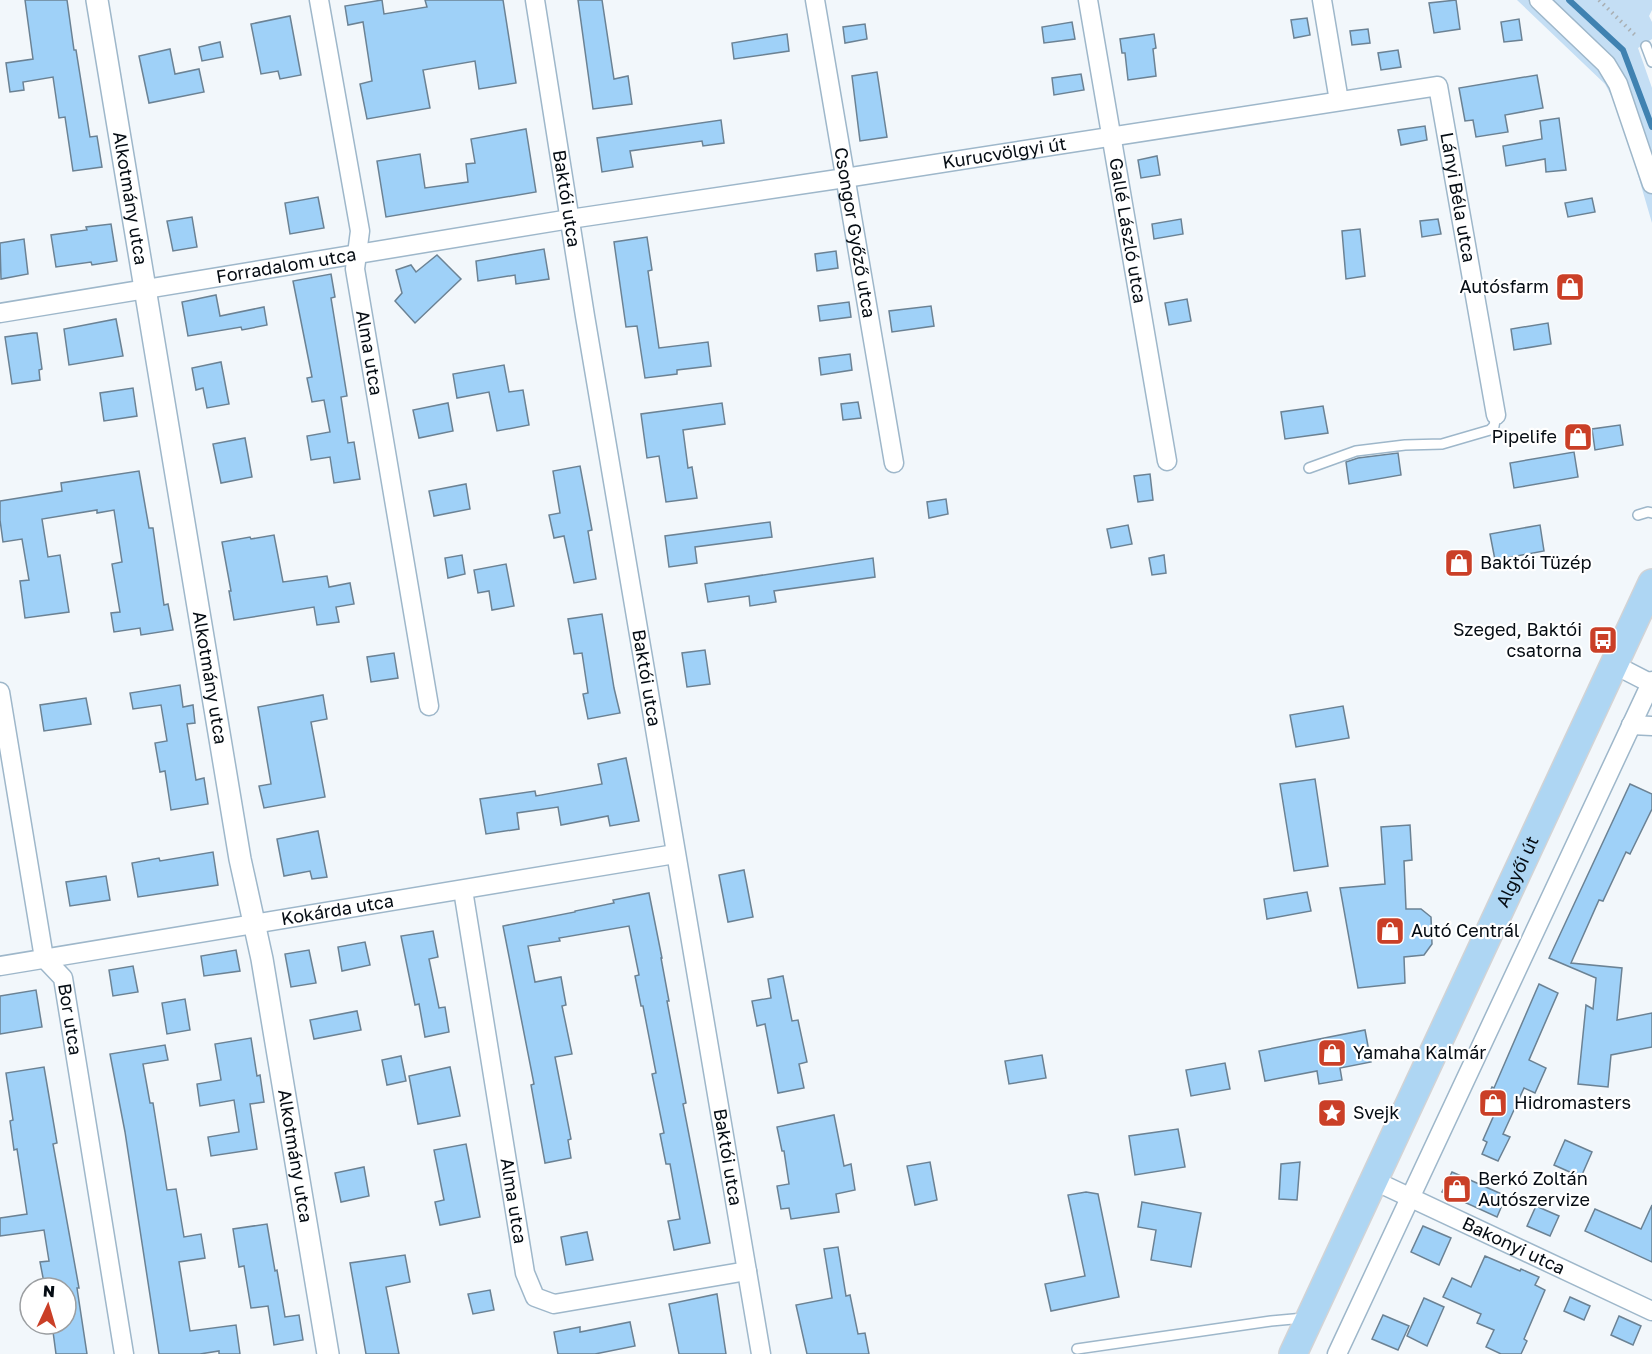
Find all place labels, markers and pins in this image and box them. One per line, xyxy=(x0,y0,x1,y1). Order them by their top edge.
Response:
shop icon: Autósfarm xyxy=(1554,271,1586,303)
place label: Autósfarm xyxy=(1460,275,1549,297)
shop icon: Pipelife xyxy=(1562,421,1594,453)
place label: Pipelife xyxy=(1491,425,1557,447)
shop icon: Baktói Tüzép xyxy=(1443,547,1475,579)
place label: Baktói Tüzép xyxy=(1480,551,1592,573)
place label: Szeged, Baktói csatorna xyxy=(1453,618,1582,661)
bus stop icon: Szeged, Baktói csatorna xyxy=(1587,624,1619,656)
shop icon: Autó Centrál xyxy=(1374,915,1406,947)
place label: Autó Centrál xyxy=(1411,919,1520,941)
shop icon: Yamaha Kalmár xyxy=(1316,1037,1348,1069)
place label: Yamaha Kalmár xyxy=(1353,1041,1486,1063)
shop icon: Hidromasters xyxy=(1477,1087,1509,1119)
place label: Hidromasters xyxy=(1514,1091,1631,1113)
place icon: Svejk xyxy=(1316,1097,1348,1129)
place label: Svejk xyxy=(1353,1101,1400,1123)
place label: Berkó Zoltán Autószervize xyxy=(1478,1167,1590,1210)
shop icon: Berkó Zoltán Autószervize xyxy=(1441,1173,1473,1205)

